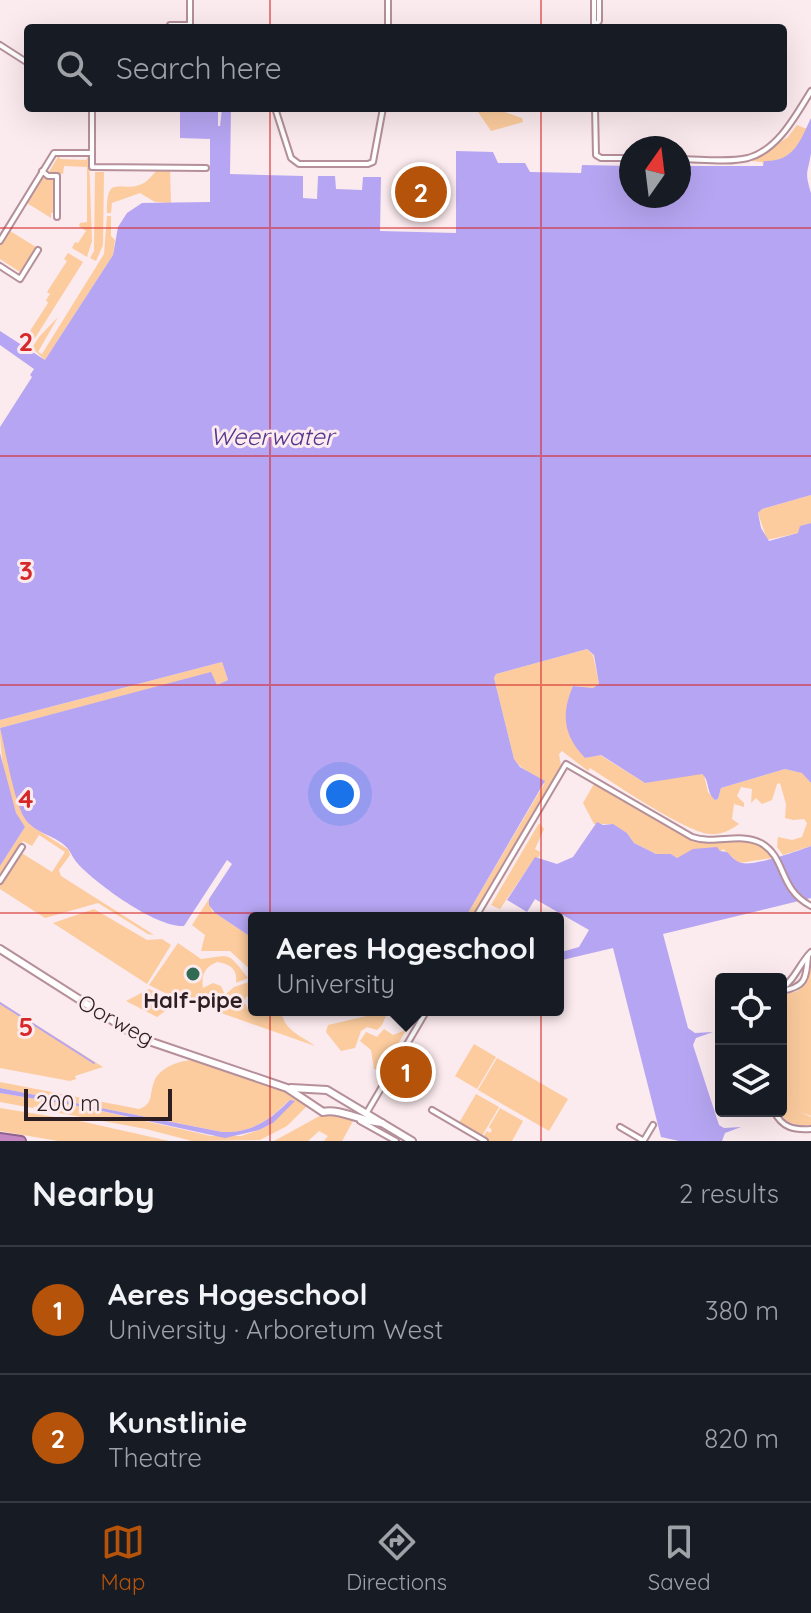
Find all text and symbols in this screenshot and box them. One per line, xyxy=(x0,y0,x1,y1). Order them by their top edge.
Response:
search box xyxy=(24,24,787,112)
icon: search xyxy=(52,46,96,90)
text: Search here xyxy=(116,49,282,87)
north arrow xyxy=(619,136,691,208)
pin: 2 xyxy=(395,162,447,222)
text: 2 xyxy=(19,325,33,358)
water label: Weerwater xyxy=(210,421,337,451)
text: 3 xyxy=(19,554,33,587)
your location xyxy=(320,774,360,814)
text: 4 xyxy=(18,782,34,815)
popup xyxy=(248,912,564,1016)
text: Aeres Hogeschool xyxy=(276,929,536,967)
marker: Half-pipe xyxy=(184,965,202,983)
text: University xyxy=(276,967,395,1000)
map controls xyxy=(715,973,787,1117)
button: locate xyxy=(715,973,787,1045)
place label: Half-pipe xyxy=(143,986,243,1014)
street label: Oorweg xyxy=(73,988,159,1052)
text: 5 xyxy=(19,1010,33,1043)
pin: 1 xyxy=(380,1042,432,1102)
button: layers xyxy=(715,1045,787,1117)
scale bar xyxy=(24,1085,172,1121)
text: 200 m xyxy=(36,1089,100,1117)
text: Nearby xyxy=(32,1172,155,1215)
text: 2 results xyxy=(679,1177,779,1210)
text: Aeres Hogeschool xyxy=(108,1275,368,1313)
text: 1 xyxy=(53,1294,63,1327)
text: 380 m xyxy=(705,1294,779,1327)
text: University · Arboretum West xyxy=(108,1313,443,1346)
text: Kunstlinie xyxy=(108,1403,247,1441)
text: 2 xyxy=(51,1422,65,1455)
text: 820 m xyxy=(704,1422,779,1455)
text: Theatre xyxy=(108,1441,202,1474)
tab: Map xyxy=(100,1520,145,1596)
tab: Directions xyxy=(346,1520,447,1596)
tab: Saved xyxy=(648,1520,711,1596)

